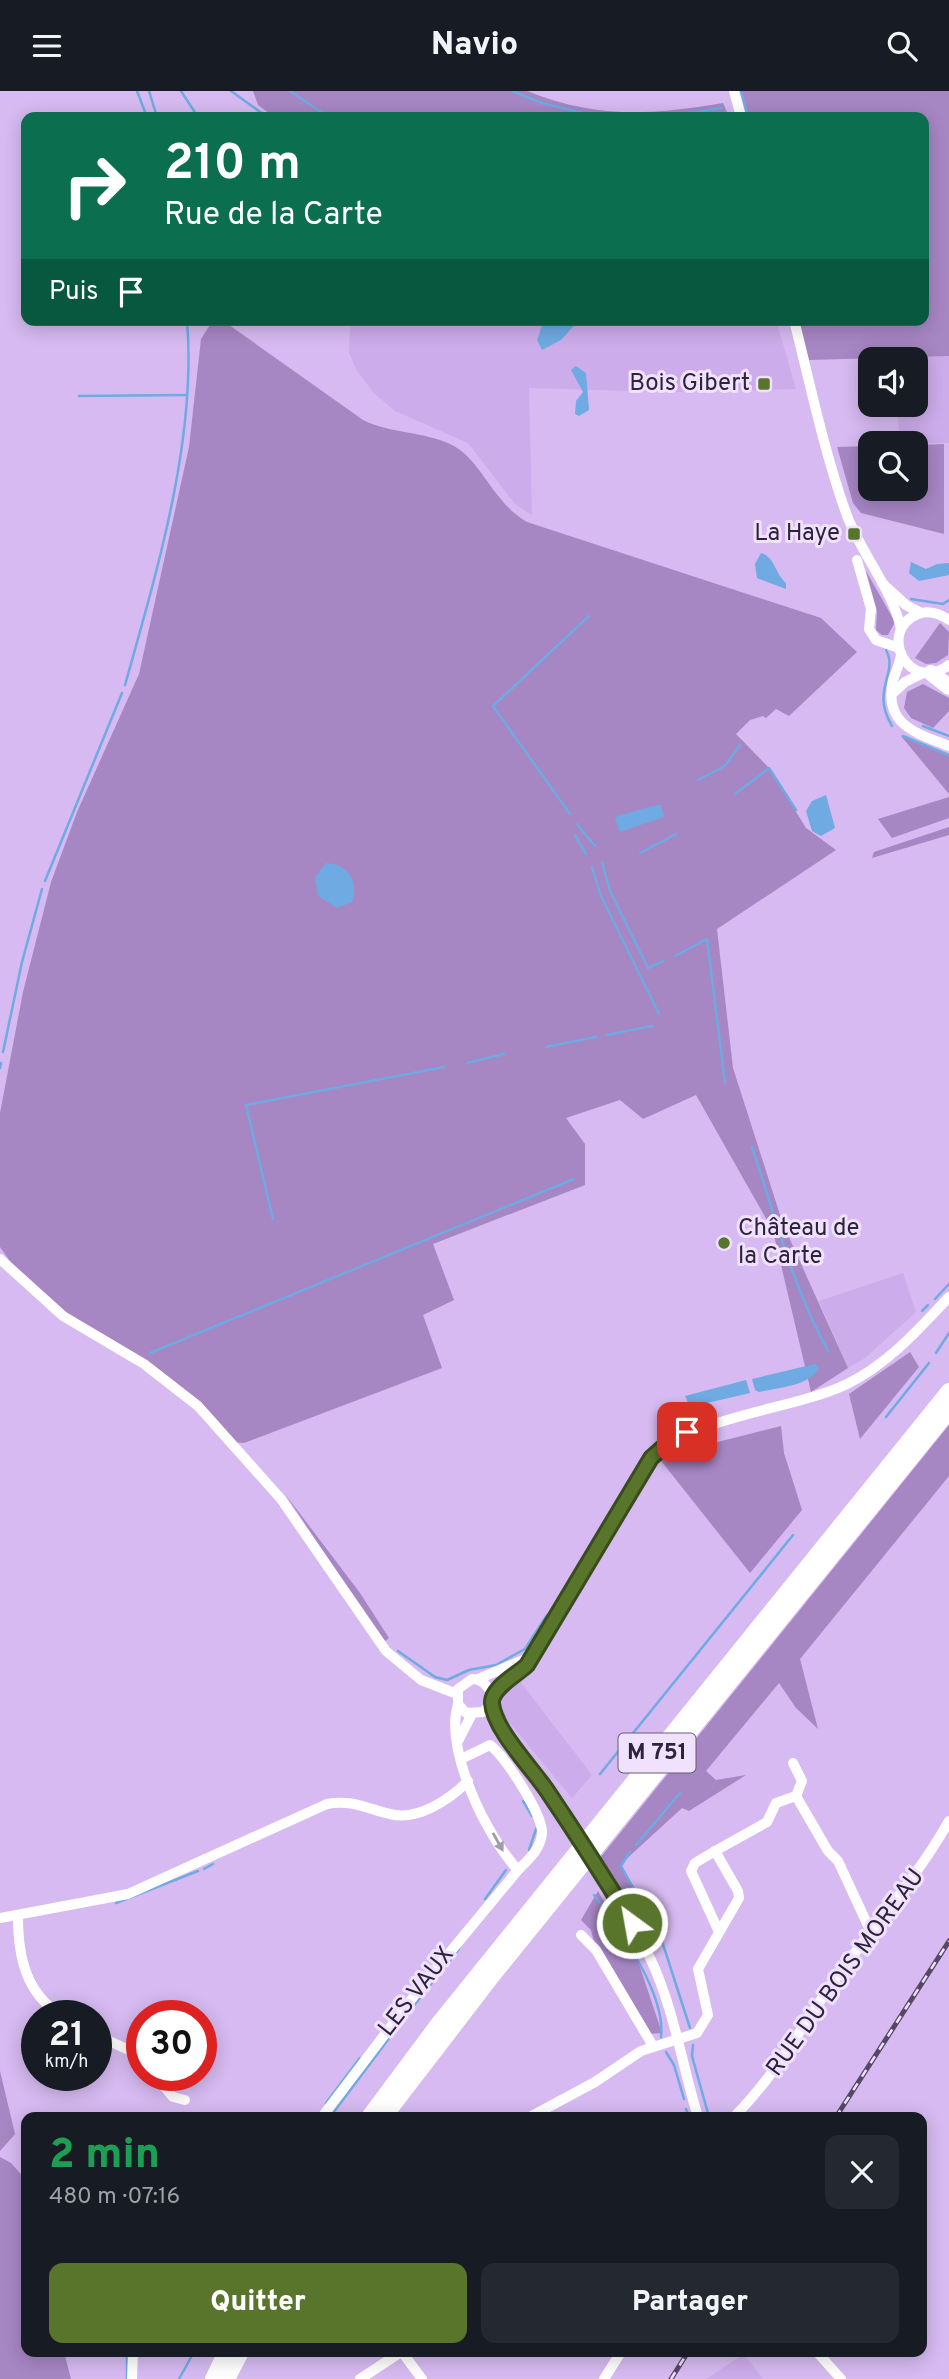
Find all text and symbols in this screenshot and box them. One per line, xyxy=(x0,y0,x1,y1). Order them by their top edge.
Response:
text: Navio xyxy=(431,26,518,66)
icon: menu xyxy=(28,27,66,65)
icon: search xyxy=(883,27,921,65)
text: 210 m xyxy=(164,135,301,197)
icon: right xyxy=(49,140,140,231)
text: Rue de la Carte xyxy=(164,196,383,236)
icon: arrive xyxy=(112,273,150,311)
text: Puis xyxy=(49,276,98,309)
map controls xyxy=(858,347,928,501)
button: sound xyxy=(858,347,928,417)
place label: Bois Gibert xyxy=(629,369,750,399)
marker: Bois Gibert xyxy=(756,376,772,392)
button: search xyxy=(858,431,928,501)
place label: La Haye xyxy=(754,519,840,549)
marker: La Haye xyxy=(846,526,862,542)
place label: Château de la Carte xyxy=(738,1214,859,1272)
marker: Château de la Carte xyxy=(716,1235,732,1251)
pin xyxy=(657,1402,717,1462)
icon: arrive xyxy=(668,1413,706,1451)
road number: M 751 xyxy=(618,1733,696,1772)
one-way arrow xyxy=(491,1833,503,1853)
street label: RUE DU BOIS MOREAU xyxy=(760,1863,932,2083)
position arrow xyxy=(595,1886,669,1960)
street label: LES VAUX xyxy=(372,1941,462,2043)
speed limit sign: 30 xyxy=(126,2000,217,2091)
text: 21 xyxy=(49,2014,84,2058)
text: km/h xyxy=(45,2051,88,2074)
text: 2 min xyxy=(49,2130,160,2183)
button: close xyxy=(825,2135,899,2209)
text: 480 m · 07:16 xyxy=(49,2183,180,2212)
button: Quitter xyxy=(49,2263,467,2343)
button: Partager xyxy=(481,2263,899,2343)

